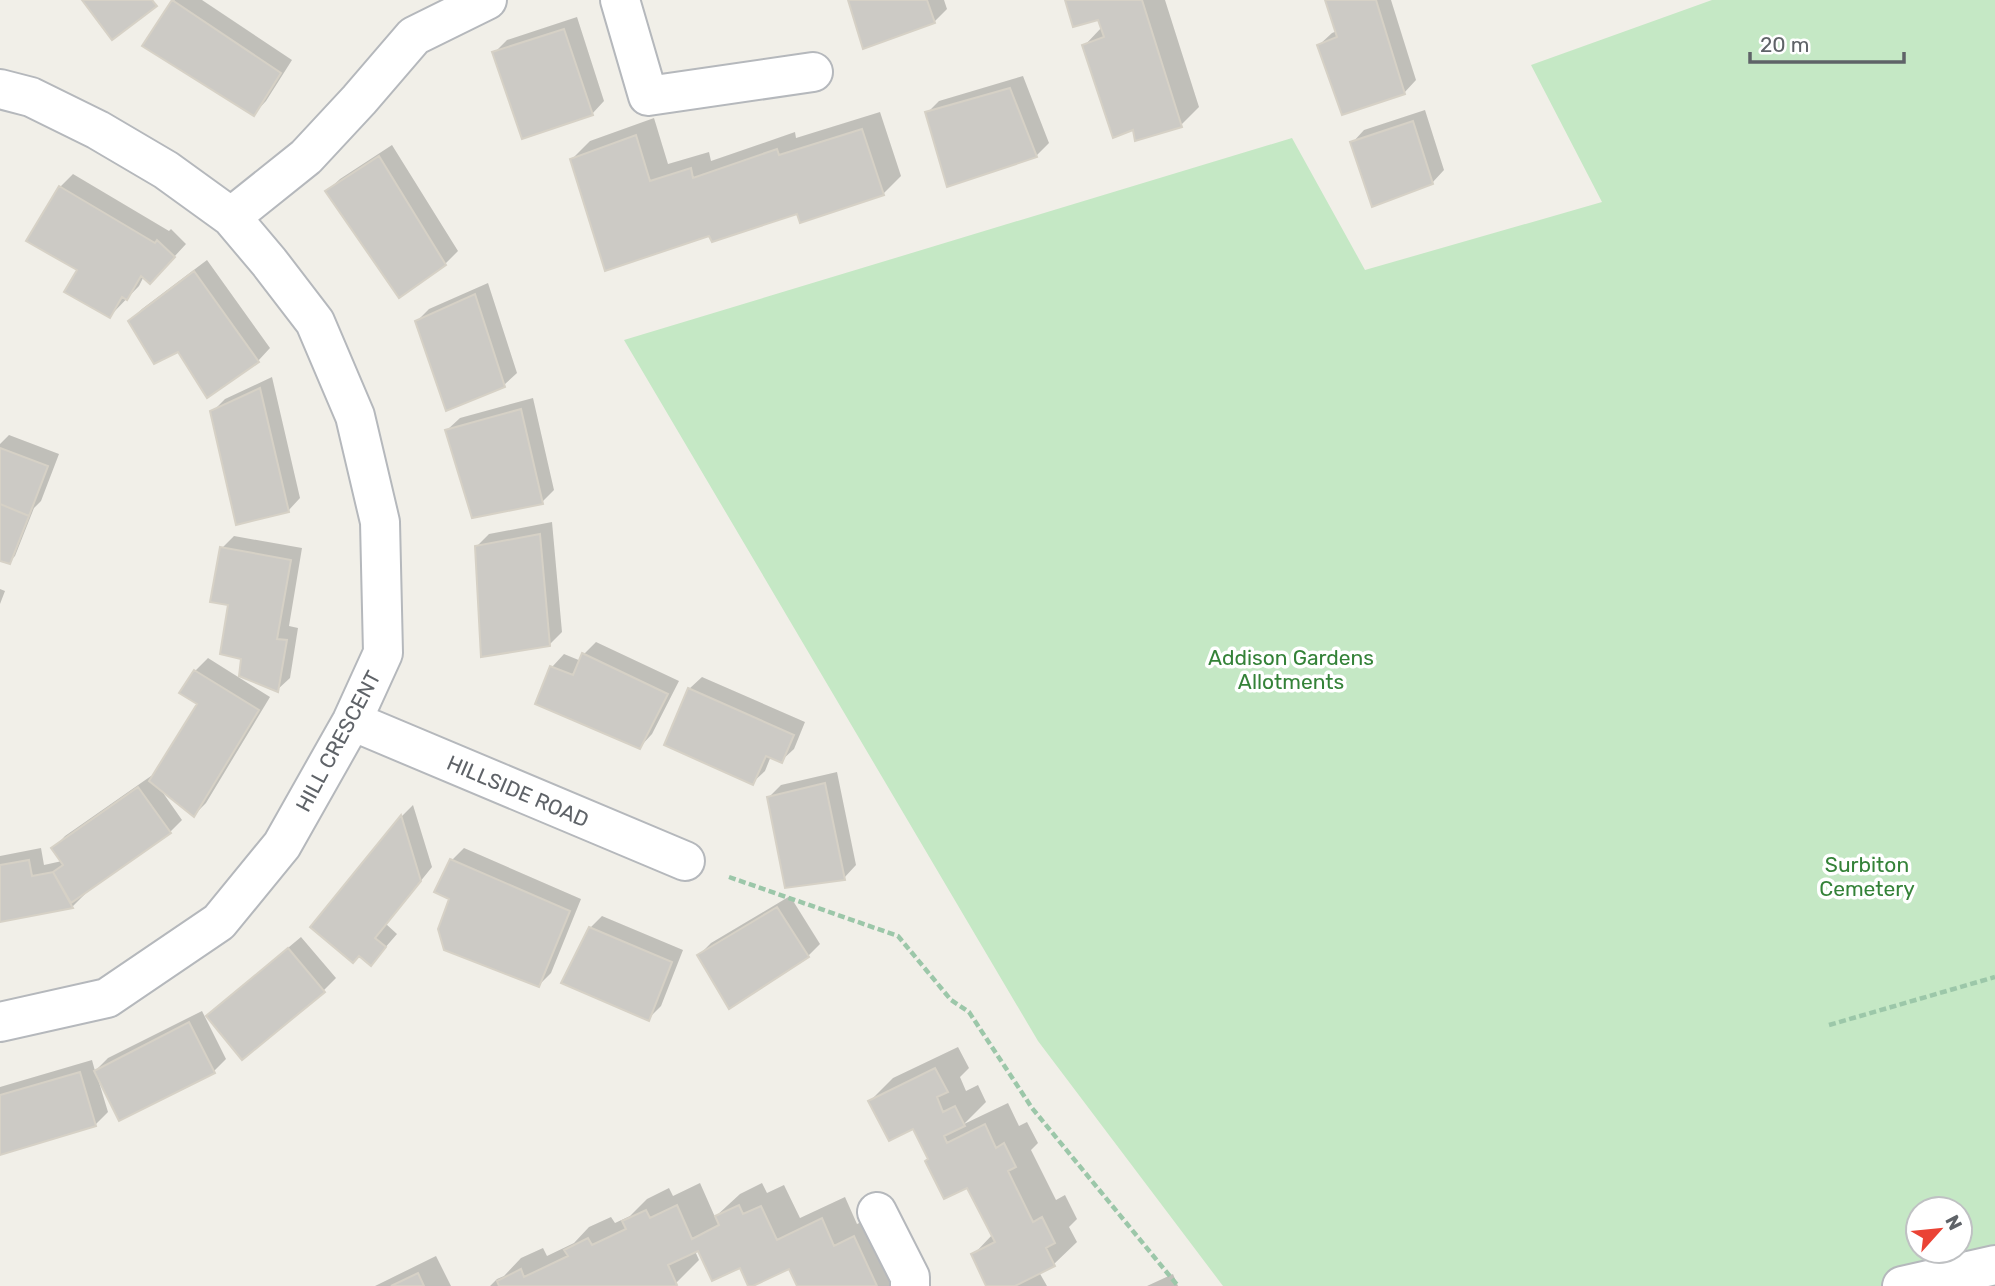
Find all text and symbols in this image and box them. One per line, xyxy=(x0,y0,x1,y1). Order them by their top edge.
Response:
scale bar xyxy=(1750,21,1904,65)
text: 20 m xyxy=(1760,32,1809,57)
park label: Addison Gardens Allotments xyxy=(1208,645,1374,694)
street label: HILL CRESCENT xyxy=(290,666,386,816)
street label: HILLSIDE ROAD xyxy=(443,750,593,832)
park label: Surbiton Cemetery xyxy=(1819,852,1915,901)
north arrow xyxy=(1904,1195,1974,1265)
text: N xyxy=(1940,1211,1967,1234)

